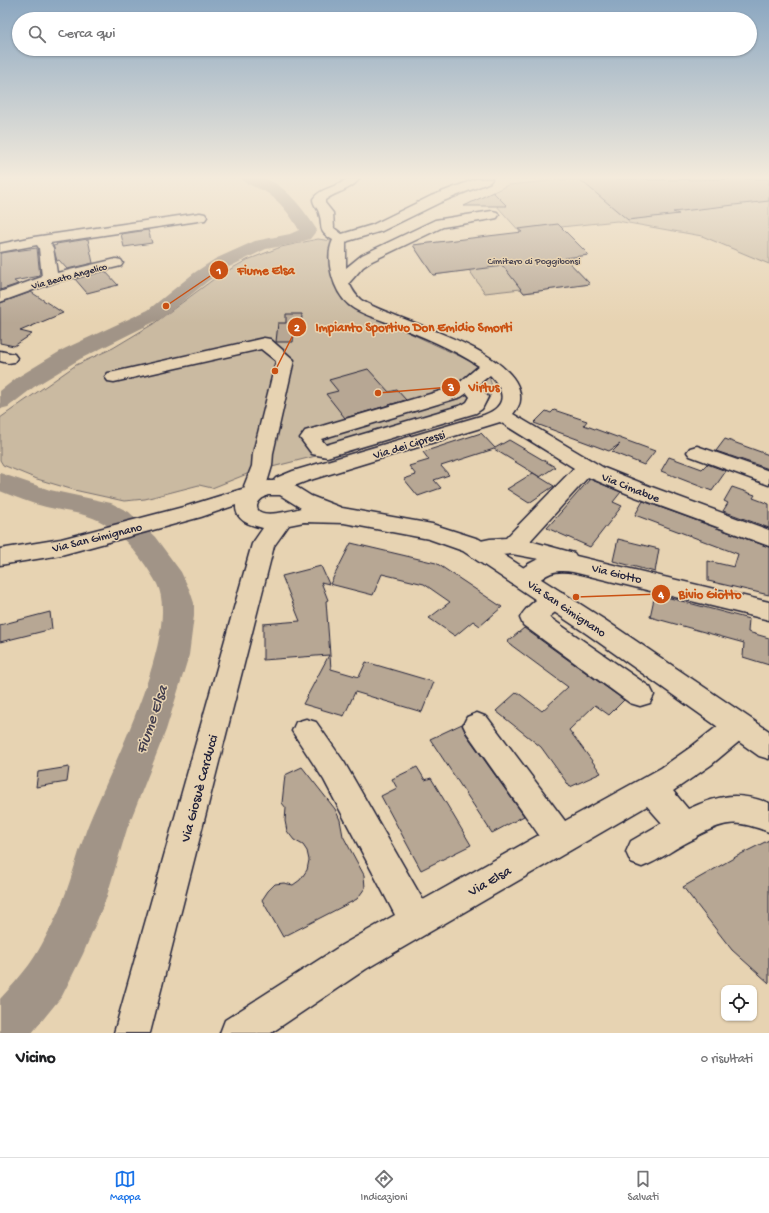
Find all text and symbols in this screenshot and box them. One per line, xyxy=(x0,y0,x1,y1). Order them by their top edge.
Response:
search box xyxy=(12,12,757,56)
icon: search xyxy=(26,23,48,45)
text: Cerca qui xyxy=(58,25,115,43)
park label: Cimitero di Poggibonsi xyxy=(488,256,580,268)
callout: Fiume Elsa xyxy=(209,257,303,282)
street label: Via Beato Angelico xyxy=(30,261,109,293)
text: Fiume Elsa xyxy=(236,264,296,279)
text: 1 xyxy=(216,265,222,279)
callout: Impianto Sportivo Don Emidio Smorti xyxy=(287,314,520,339)
text: Impianto Sportivo Don Emidio Smorti xyxy=(315,321,513,337)
text: 2 xyxy=(294,322,300,336)
callout: Virtus xyxy=(441,374,507,399)
text: Virtus xyxy=(468,381,501,396)
text: 3 xyxy=(447,382,454,396)
street label: Via dei Cipressi xyxy=(371,428,448,464)
street label: Via Cimabue xyxy=(598,471,662,507)
street label: Via San Gimignano xyxy=(50,521,144,557)
street label: Via Giotto xyxy=(589,562,643,588)
street label: Via San Gimignano xyxy=(523,578,608,641)
callout: Bivio Giotto xyxy=(651,581,750,606)
text: Bivio Giotto xyxy=(678,588,742,603)
text: 4 xyxy=(657,589,664,603)
water label: Fiume Elsa xyxy=(133,682,174,757)
street label: Via Giosuè Carducci xyxy=(178,733,223,845)
street label: Via Elsa xyxy=(465,863,516,902)
map controls xyxy=(721,985,757,1021)
button: locate xyxy=(721,985,757,1021)
text: Vicino xyxy=(16,1049,56,1069)
text: 0 risultati xyxy=(701,1052,753,1067)
tab: Mappa xyxy=(110,1168,141,1204)
tab: Indicazioni xyxy=(361,1168,408,1204)
tab: Salvati xyxy=(628,1168,659,1204)

